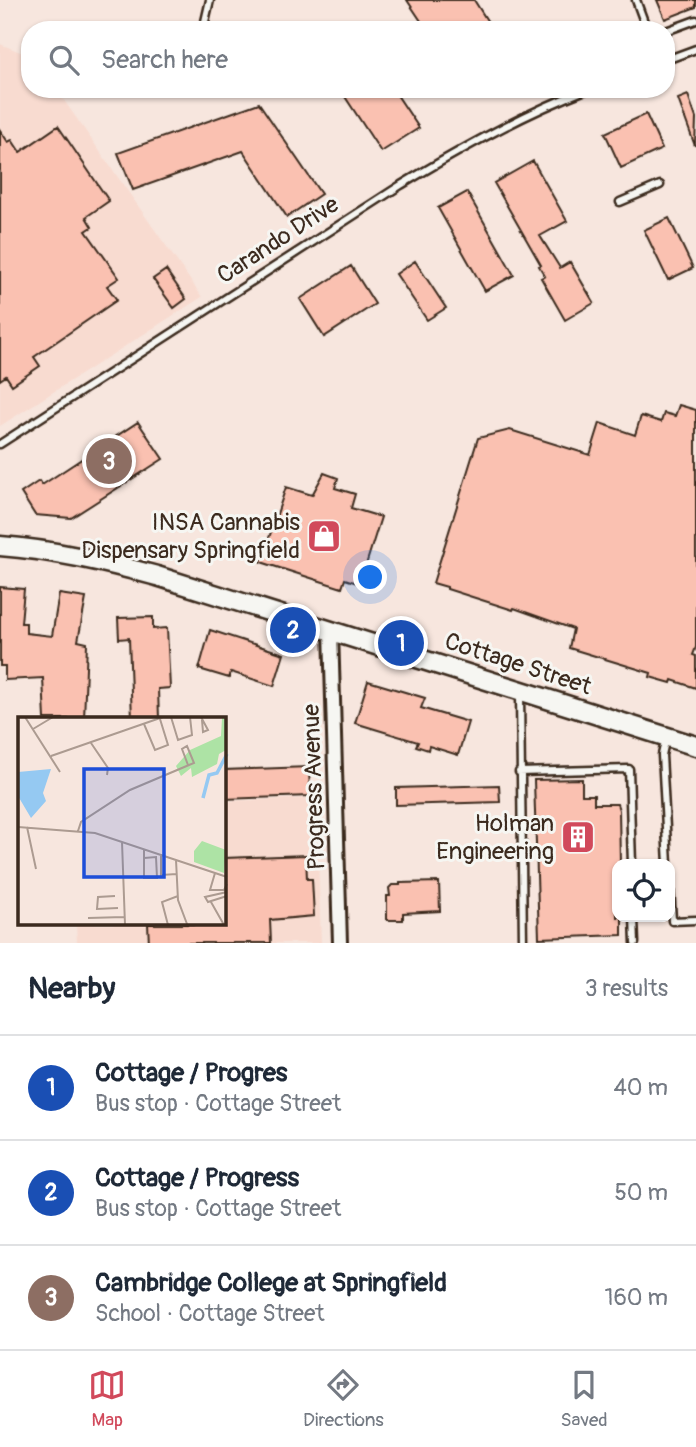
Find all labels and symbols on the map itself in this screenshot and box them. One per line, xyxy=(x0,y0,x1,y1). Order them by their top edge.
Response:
street label: Carando Drive xyxy=(212,190,344,290)
pin: 3 xyxy=(86,435,132,487)
place label: INSA Cannabis Dispensary Springfield xyxy=(81,508,300,565)
shop icon: INSA Cannabis Dispensary Springfield xyxy=(305,517,343,555)
your location xyxy=(353,560,387,594)
pin: 2 xyxy=(270,604,316,656)
pin: 1 xyxy=(378,617,424,669)
street label: Cottage Street xyxy=(441,627,595,701)
street label: Progress Avenue xyxy=(297,703,331,871)
inset map xyxy=(18,717,226,926)
place label: Holman Engineering xyxy=(436,809,554,866)
building icon: Holman Engineering xyxy=(559,818,597,856)

